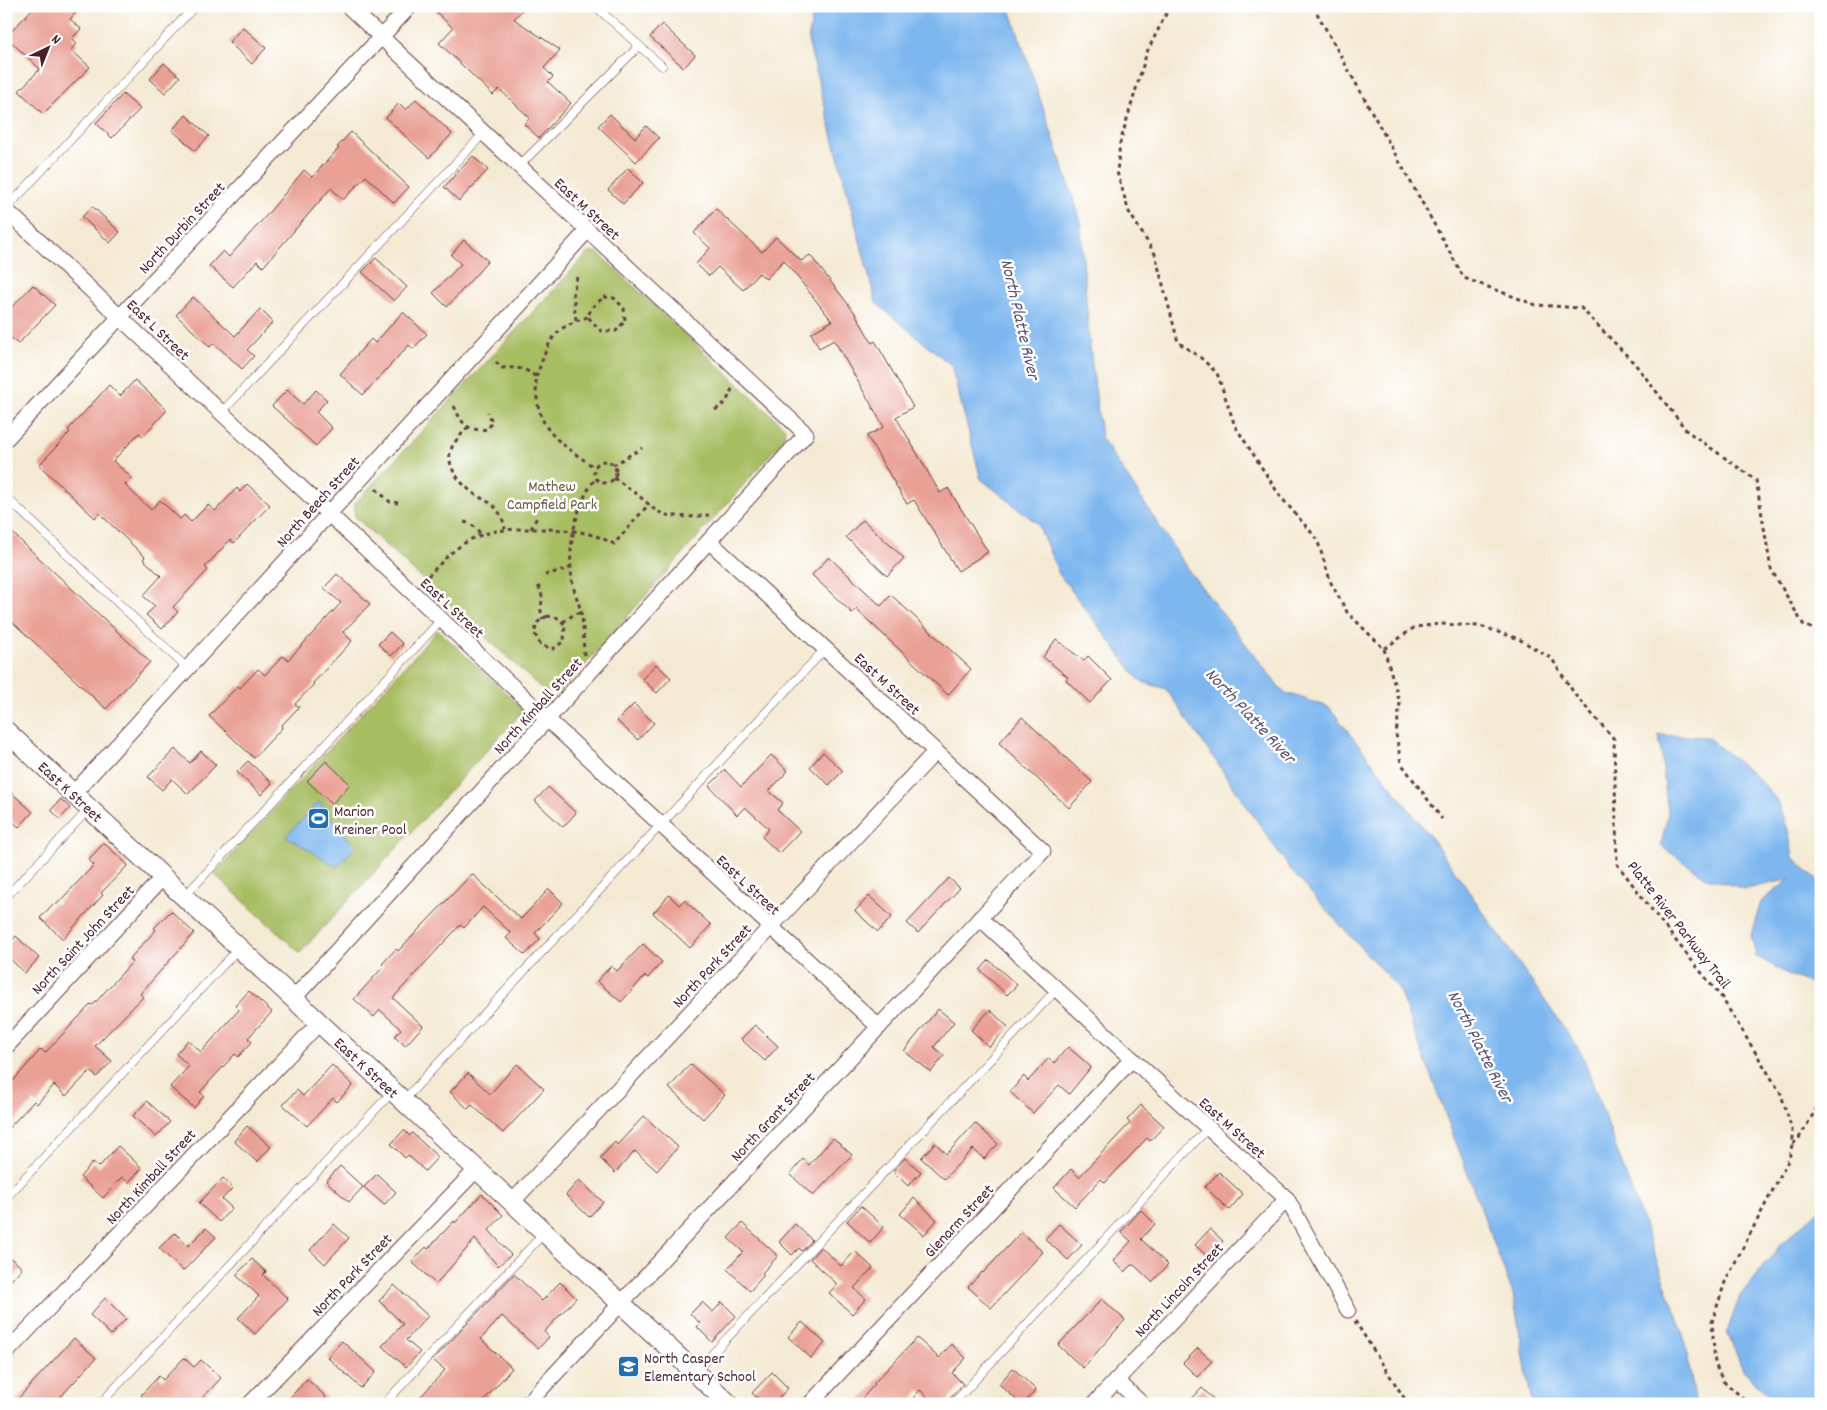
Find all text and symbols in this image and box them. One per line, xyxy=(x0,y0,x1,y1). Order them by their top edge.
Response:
north arrow xyxy=(22,22,72,72)
text: N xyxy=(46,30,65,50)
street label: East M Street xyxy=(548,173,625,247)
street label: North Durbin Street xyxy=(134,177,232,280)
water label: North Platte River xyxy=(993,257,1045,385)
street label: East L Street xyxy=(120,295,194,367)
street label: North Beech Street xyxy=(272,452,366,553)
park label: Mathew Campfield Park xyxy=(507,476,597,517)
street label: East L Street xyxy=(414,573,489,645)
street label: East M Street xyxy=(848,648,925,722)
street label: North Kimball Street xyxy=(489,653,589,760)
water label: North Platte River xyxy=(1198,663,1302,772)
street label: East K Street xyxy=(32,757,107,829)
place label: Marion Kreiner Pool xyxy=(334,801,407,842)
sports icon: Marion Kreiner Pool xyxy=(306,807,330,831)
street label: East L Street xyxy=(710,850,785,922)
street label: Platte River Parkway Trail xyxy=(1621,857,1736,995)
street label: North Saint John Street xyxy=(27,881,141,1001)
street label: North Park Street xyxy=(668,919,758,1014)
water label: North Platte River xyxy=(1440,987,1519,1110)
street label: East K Street xyxy=(328,1033,403,1105)
street label: North Grant Street xyxy=(726,1068,822,1168)
street label: East M Street xyxy=(1193,1093,1270,1165)
street label: North Kimball Street xyxy=(101,1125,203,1231)
street label: Glenarm Street xyxy=(920,1180,1000,1264)
street label: North Park Street xyxy=(307,1229,399,1322)
street label: North Lincoln Street xyxy=(1130,1238,1230,1343)
place label: North Casper Elementary School xyxy=(644,1348,756,1389)
school or university icon: North Casper Elementary School xyxy=(616,1354,640,1378)

